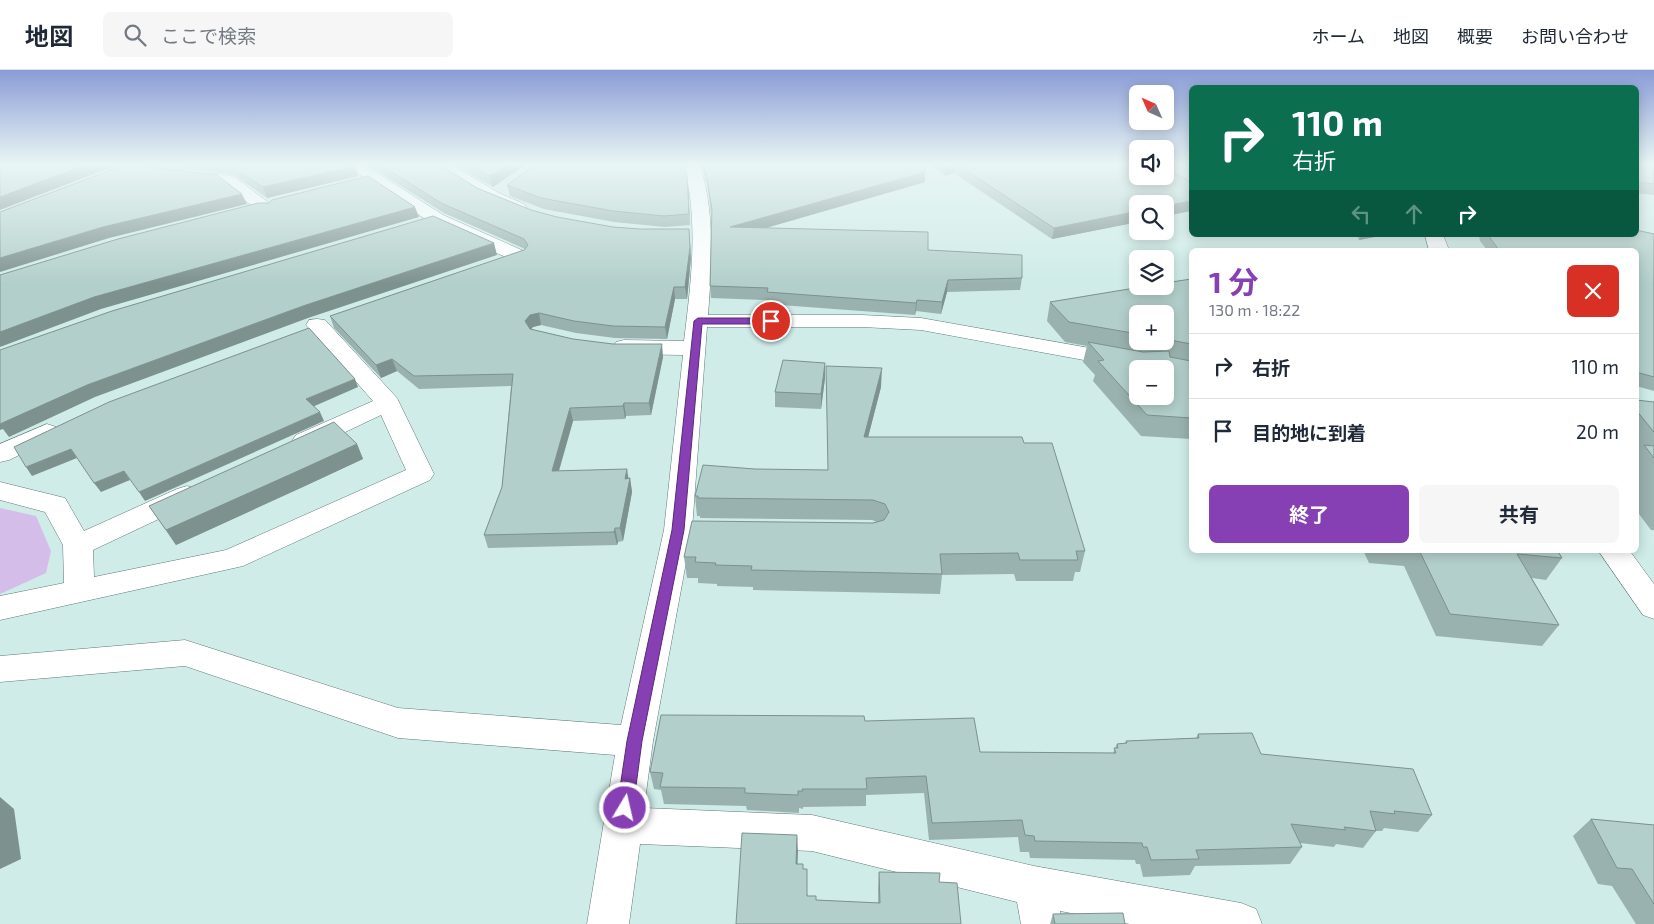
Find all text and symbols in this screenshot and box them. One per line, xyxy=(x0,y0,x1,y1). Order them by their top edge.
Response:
search box xyxy=(103,12,453,57)
text: 地図 xyxy=(25,21,73,50)
icon: search xyxy=(121,21,149,49)
text: ここで検索 xyxy=(161,24,256,47)
text: ホーム xyxy=(1312,25,1365,47)
text: 地図 xyxy=(1393,25,1429,47)
text: 概要 xyxy=(1457,25,1493,47)
text: お問い合わせ xyxy=(1521,25,1629,47)
north arrow xyxy=(1129,85,1174,130)
map controls xyxy=(1129,85,1174,405)
text: 110 m xyxy=(1292,101,1383,143)
icon: right xyxy=(1209,105,1274,170)
button: sound xyxy=(1129,140,1174,185)
text: 右折 xyxy=(1292,147,1336,173)
button: search xyxy=(1129,195,1174,240)
icon: left xyxy=(1347,200,1375,228)
icon: ahead xyxy=(1400,200,1428,228)
icon: right xyxy=(1453,200,1481,228)
button: layers xyxy=(1129,250,1174,295)
text: 1 分 xyxy=(1209,263,1258,299)
button: close xyxy=(1567,265,1619,317)
pin xyxy=(750,300,792,342)
text: 130 m · 18:22 xyxy=(1209,300,1300,319)
button: + xyxy=(1129,305,1174,350)
icon: arrive xyxy=(757,307,785,335)
icon: right xyxy=(1209,352,1237,380)
text: 110 m xyxy=(1572,355,1619,378)
text: 右折 xyxy=(1252,356,1290,379)
button: − xyxy=(1129,360,1174,405)
icon: arrive xyxy=(1209,417,1237,445)
text: 20 m xyxy=(1576,420,1619,443)
text: 目的地に到着 xyxy=(1252,421,1366,444)
button: 終了 xyxy=(1209,485,1409,543)
button: 共有 xyxy=(1419,485,1619,543)
position arrow xyxy=(598,781,650,833)

